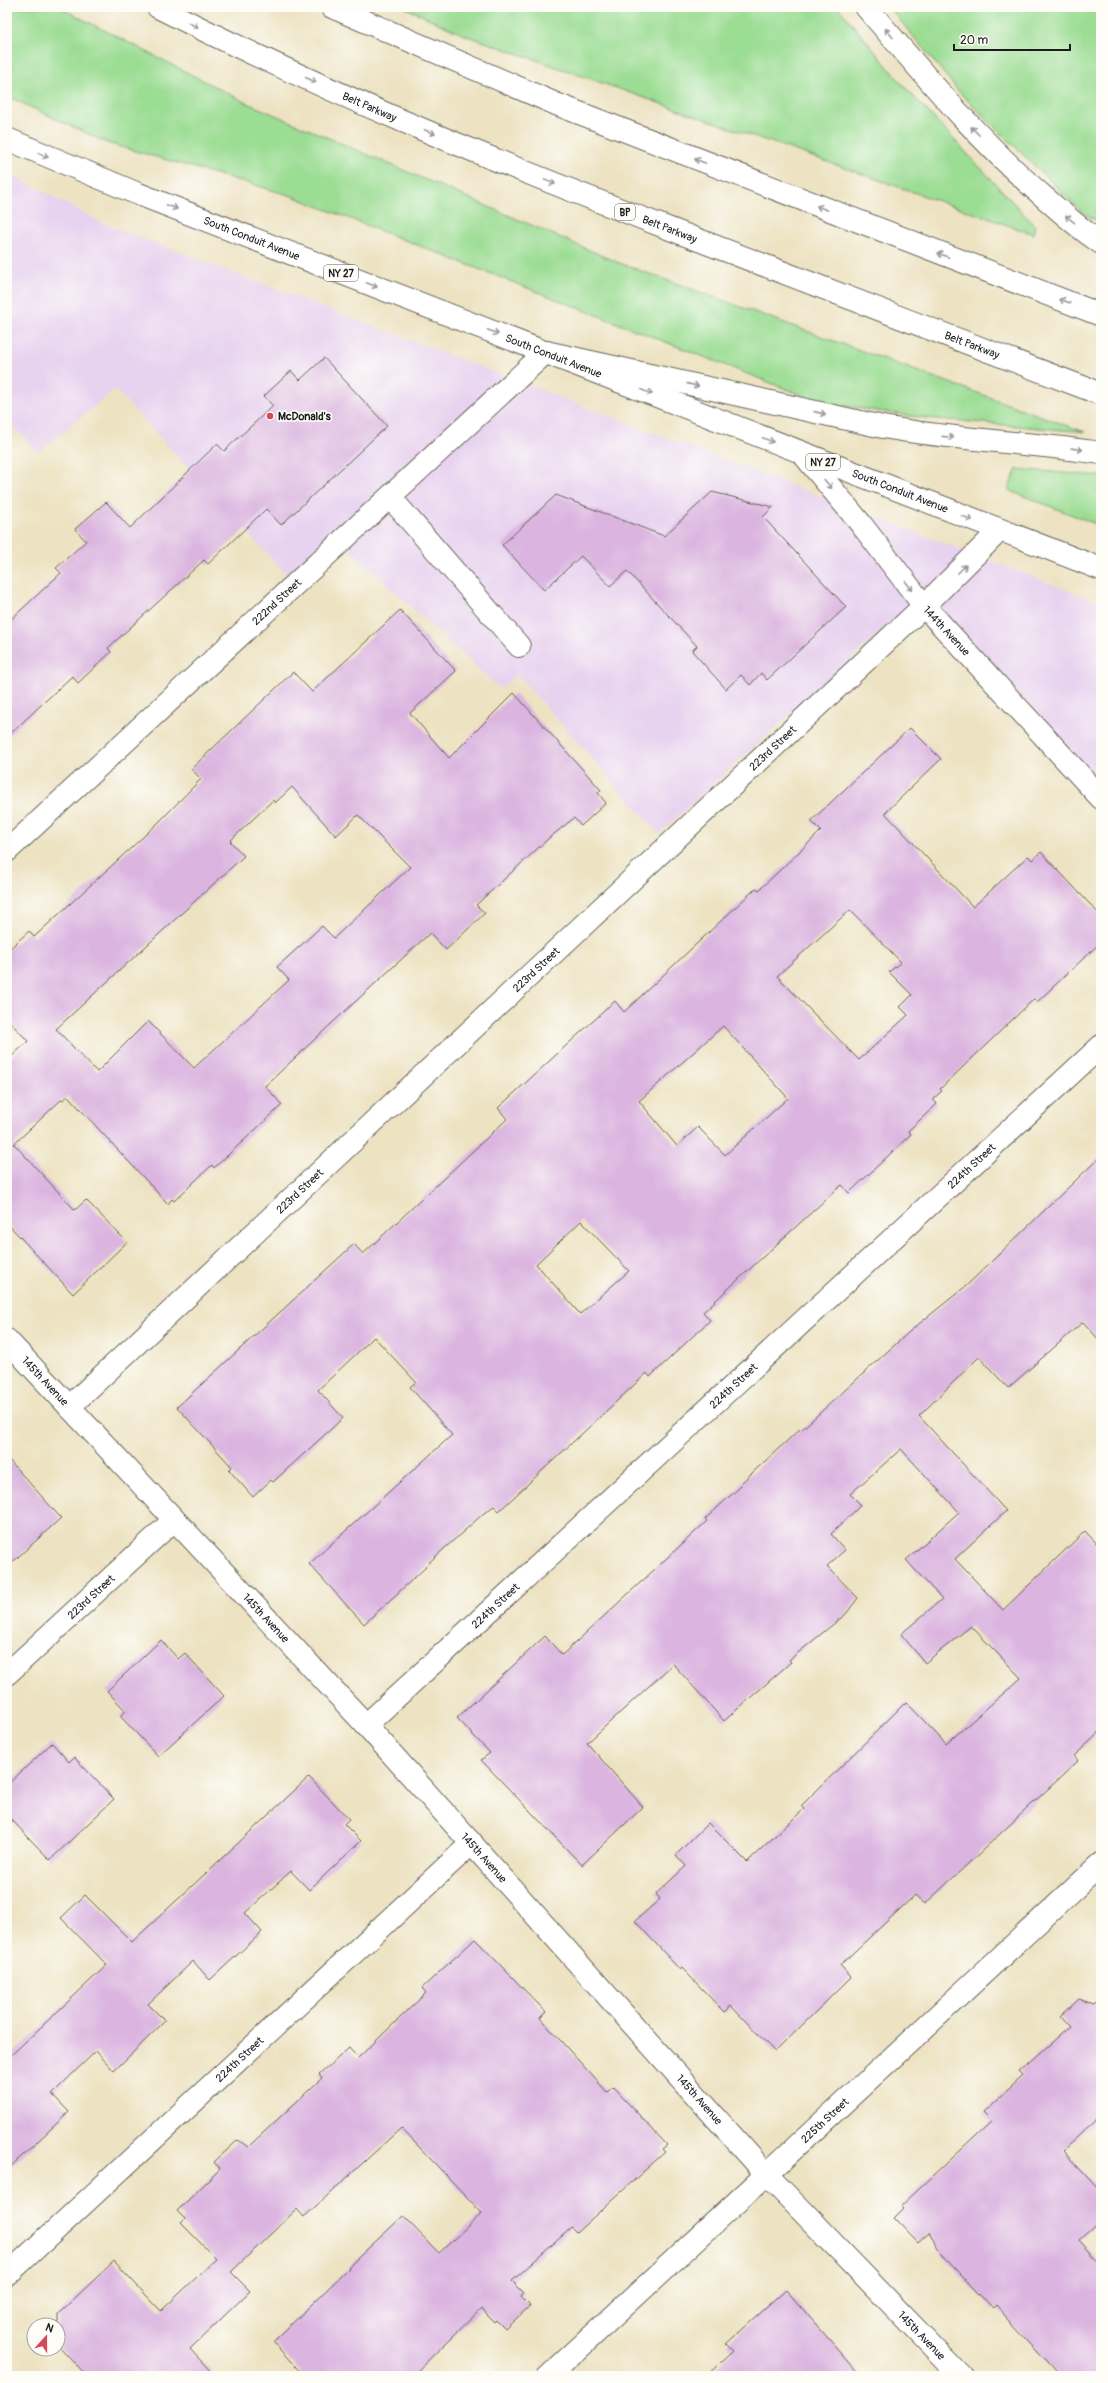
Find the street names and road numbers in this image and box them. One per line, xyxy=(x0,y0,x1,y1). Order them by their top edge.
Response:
street label: Belt Parkway xyxy=(340,90,399,125)
road number: BP xyxy=(615,204,635,220)
street label: Belt Parkway xyxy=(640,213,699,246)
street label: South Conduit Avenue xyxy=(201,214,302,263)
road number: NY 27 xyxy=(324,265,358,281)
street label: Belt Parkway xyxy=(943,329,1001,362)
street label: South Conduit Avenue xyxy=(503,332,604,381)
road number: NY 27 xyxy=(806,454,840,470)
street label: South Conduit Avenue xyxy=(850,467,951,516)
street label: 222nd Street xyxy=(249,576,304,628)
street label: 144th Avenue xyxy=(920,604,973,659)
street label: 223rd Street xyxy=(747,723,799,773)
street label: 223rd Street xyxy=(510,944,563,995)
street label: 224th Street xyxy=(945,1141,999,1192)
street label: 223rd Street xyxy=(274,1166,327,1216)
street label: 145th Avenue xyxy=(19,1354,71,1409)
street label: 224th Street xyxy=(707,1360,761,1411)
street label: 223rd Street xyxy=(65,1572,118,1622)
street label: 224th Street xyxy=(469,1580,523,1631)
street label: 145th Avenue xyxy=(240,1591,292,1646)
street label: 145th Avenue xyxy=(458,1830,510,1886)
street label: 224th Street xyxy=(213,2034,267,2085)
street label: 145th Avenue xyxy=(674,2072,725,2128)
street label: 225th Street xyxy=(799,2095,852,2146)
street label: 145th Avenue xyxy=(895,2309,948,2363)

